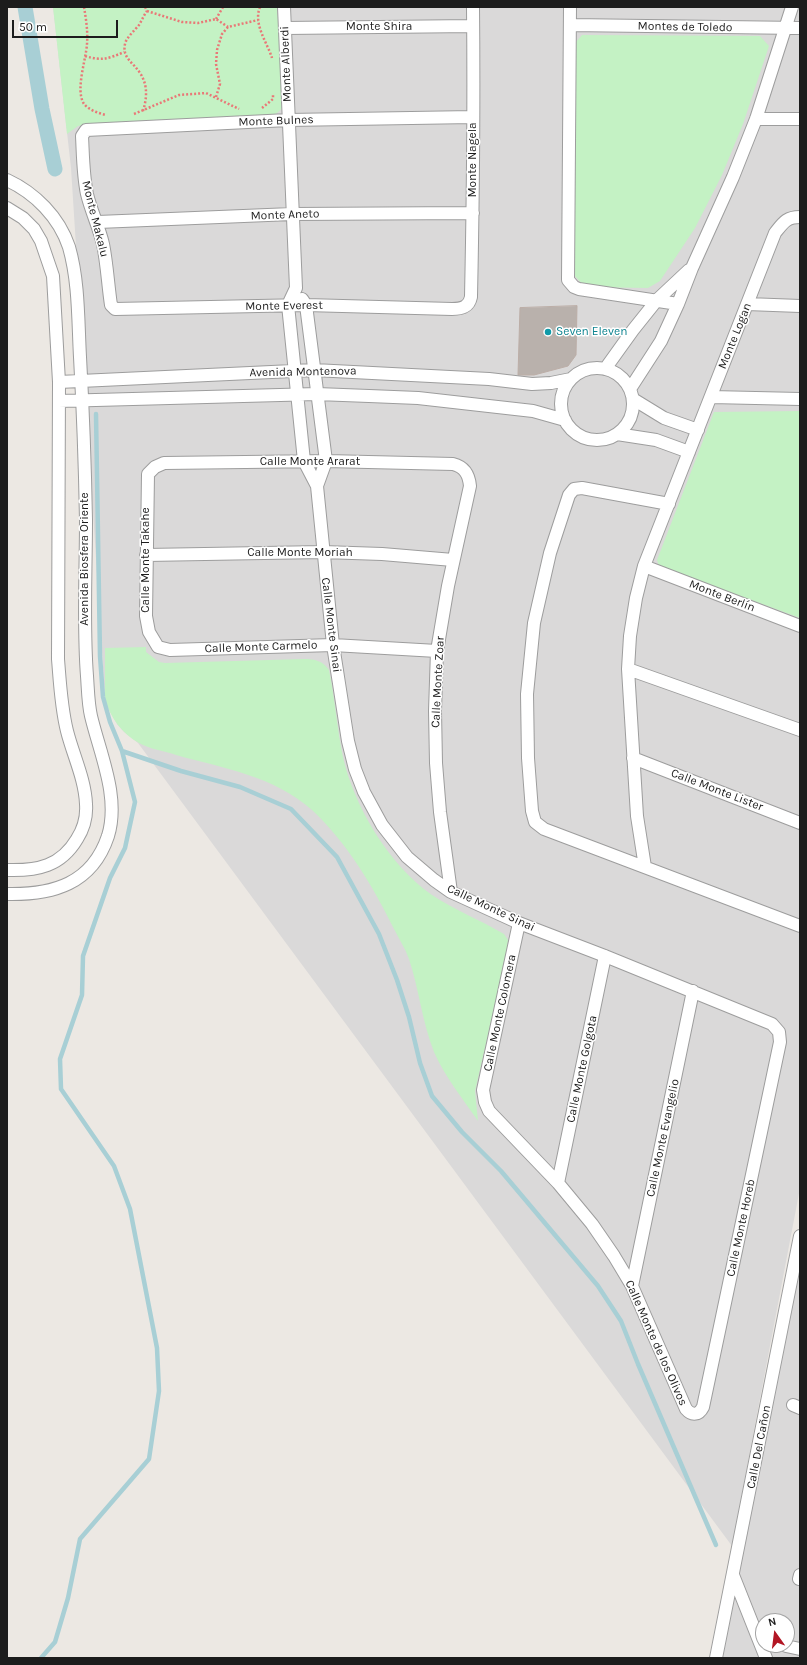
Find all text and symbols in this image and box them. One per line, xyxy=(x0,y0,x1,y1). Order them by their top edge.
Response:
scale bar xyxy=(14,12,120,38)
street label: Montes de Toledo xyxy=(638,19,732,35)
text: 50 m xyxy=(19,20,47,34)
street label: Monte Shira xyxy=(346,20,412,34)
street label: Monte Alberdi xyxy=(277,26,295,102)
street label: Monte Bulnes xyxy=(238,112,314,130)
street label: Monte Nagela xyxy=(466,122,480,198)
street label: Monte Makalu xyxy=(79,179,111,259)
street label: Monte Aneto xyxy=(250,207,320,223)
street label: Monte Everest xyxy=(245,298,323,314)
street label: Monte Logan xyxy=(715,301,755,371)
place label: Seven Eleven xyxy=(556,325,627,339)
marker: Seven Eleven xyxy=(543,327,553,337)
street label: Avenida Montenova xyxy=(249,364,357,380)
street label: Calle Monte Ararat xyxy=(260,455,360,469)
street label: Avenida Biosfera Oriente xyxy=(78,492,92,626)
street label: Calle Monte Takahe xyxy=(139,507,153,613)
street label: Calle Monte Moriah xyxy=(247,546,353,560)
street label: Calle Monte Sinai xyxy=(318,577,344,673)
street label: Monte Berlín xyxy=(687,577,757,615)
street label: Calle Monte Zoar xyxy=(428,636,448,728)
street label: Calle Monte Carmelo xyxy=(204,638,318,656)
street label: Calle Monte Lister xyxy=(669,766,765,814)
street label: Calle Monte Sinai xyxy=(445,881,537,935)
street label: Calle Monte Colomera xyxy=(481,953,519,1073)
street label: Calle Monte Golgota xyxy=(564,1014,600,1124)
street label: Calle Monte Evangelio xyxy=(643,1078,683,1198)
street label: Calle Monte Horeb xyxy=(724,1178,758,1278)
street label: Calle Monte de los Olivos xyxy=(622,1278,690,1408)
street label: Calle Del Cañon xyxy=(744,1404,774,1490)
north arrow xyxy=(755,1613,795,1653)
text: N xyxy=(767,1615,778,1629)

